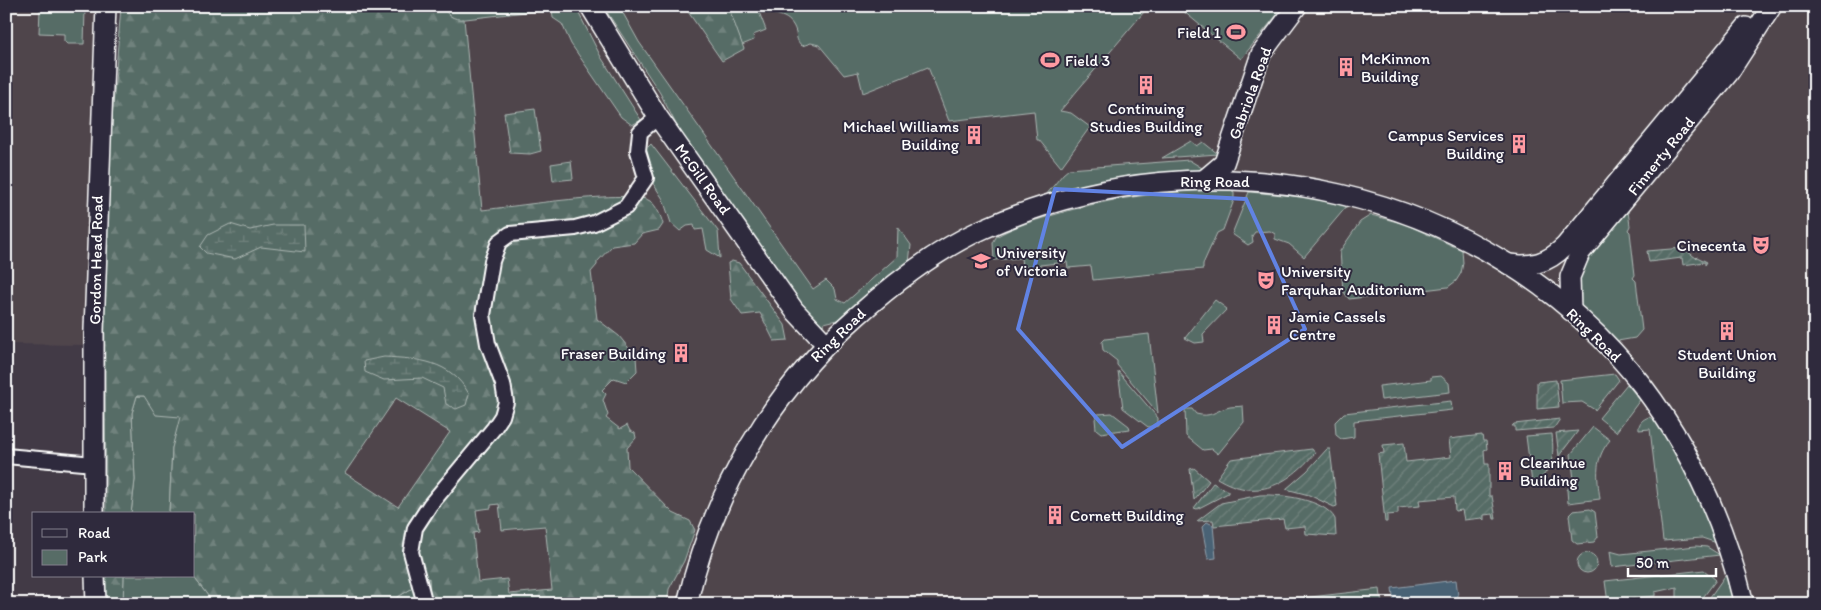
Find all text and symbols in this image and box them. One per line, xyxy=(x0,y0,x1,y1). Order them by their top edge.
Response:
sports icon: Field 1 xyxy=(1225,21,1247,43)
place label: Field 1 xyxy=(1177,23,1222,42)
street label: Gabriola Road xyxy=(1224,44,1276,142)
sports icon: Field 3 xyxy=(1039,49,1061,71)
place label: McKinnon Building xyxy=(1361,49,1430,86)
place label: Field 3 xyxy=(1065,51,1111,70)
building icon: McKinnon Building xyxy=(1335,56,1357,78)
building icon: Continuing Studies Building xyxy=(1135,74,1157,96)
place label: Continuing Studies Building xyxy=(1090,99,1203,136)
street label: Finnerty Road xyxy=(1623,113,1699,199)
place label: Michael Williams Building xyxy=(843,117,960,154)
building icon: Michael Williams Building xyxy=(963,124,985,146)
place label: Campus Services Building xyxy=(1388,126,1505,163)
building icon: Campus Services Building xyxy=(1508,133,1530,155)
street label: McGill Road xyxy=(671,140,735,218)
street label: Ring Road xyxy=(1180,172,1250,191)
street label: Gordon Head Road xyxy=(85,195,107,325)
theatre icon: Cinecenta xyxy=(1750,234,1772,256)
place label: Cinecenta xyxy=(1677,236,1747,255)
place label: University of Victoria xyxy=(996,243,1067,280)
school or university icon: University of Victoria xyxy=(970,250,992,272)
place label: University Farquhar Auditorium xyxy=(1281,262,1425,299)
theatre icon: University Farquhar Auditorium xyxy=(1255,269,1277,291)
street label: Ring Road xyxy=(806,304,870,366)
street label: Ring Road xyxy=(1562,304,1626,366)
place label: Jamie Cassels Centre xyxy=(1289,307,1386,344)
building icon: Jamie Cassels Centre xyxy=(1263,314,1285,336)
building icon: Student Union Building xyxy=(1716,320,1738,342)
building icon: Fraser Building xyxy=(670,342,692,364)
place label: Fraser Building xyxy=(561,344,667,363)
place label: Student Union Building xyxy=(1677,345,1777,382)
place label: Clearihue Building xyxy=(1520,453,1585,490)
building icon: Clearihue Building xyxy=(1494,460,1516,482)
building icon: Cornett Building xyxy=(1044,504,1066,526)
place label: Cornett Building xyxy=(1070,506,1185,525)
legend xyxy=(32,512,195,578)
text: Road xyxy=(78,524,111,542)
scale bar xyxy=(1628,545,1716,577)
text: Park xyxy=(78,548,108,566)
text: 50 m xyxy=(1636,554,1669,572)

